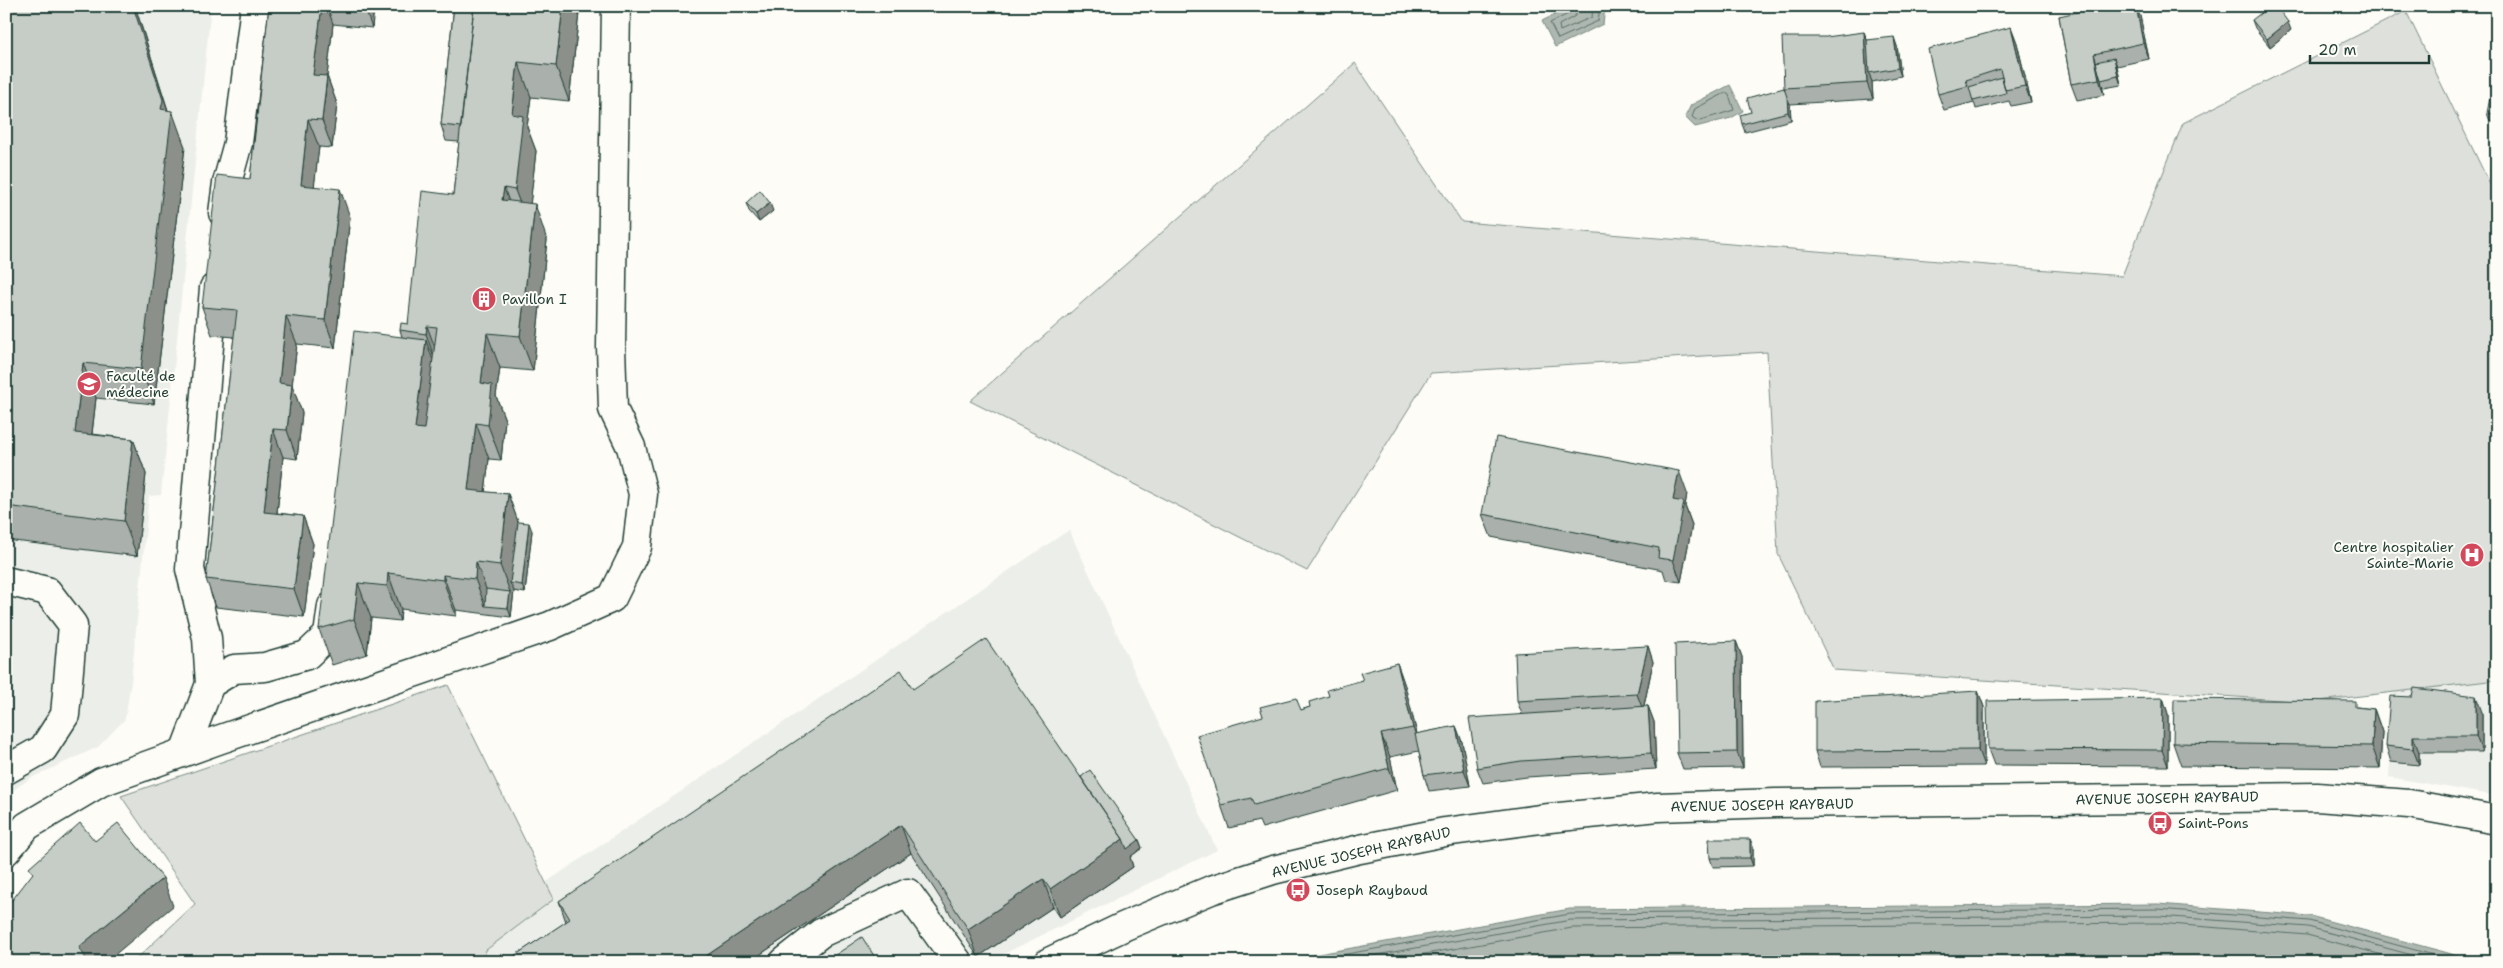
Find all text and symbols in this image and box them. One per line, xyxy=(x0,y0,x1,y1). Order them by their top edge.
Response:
scale bar xyxy=(2310,32,2429,64)
text: 20 m xyxy=(2318,40,2357,60)
building icon: Pavillon I xyxy=(471,286,497,312)
place label: Pavillon I xyxy=(502,290,567,308)
place label: Faculté de médecine xyxy=(106,367,176,401)
school or university icon: Faculté de médecine xyxy=(76,371,102,397)
place label: Centre hospitalier Sainte-Marie xyxy=(2333,538,2454,572)
hospital icon: Centre hospitalier Sainte-Marie xyxy=(2459,542,2485,568)
street label: AVENUE JOSEPH RAYBAUD xyxy=(2075,787,2259,809)
street label: AVENUE JOSEPH RAYBAUD xyxy=(1670,794,1854,816)
bus stop icon: Saint-Pons xyxy=(2147,810,2173,836)
place label: Saint-Pons xyxy=(2178,814,2249,832)
street label: AVENUE JOSEPH RAYBAUD xyxy=(1270,823,1452,881)
bus stop icon: Joseph Raybaud xyxy=(1285,877,1311,903)
place label: Joseph Raybaud xyxy=(1316,881,1428,899)

